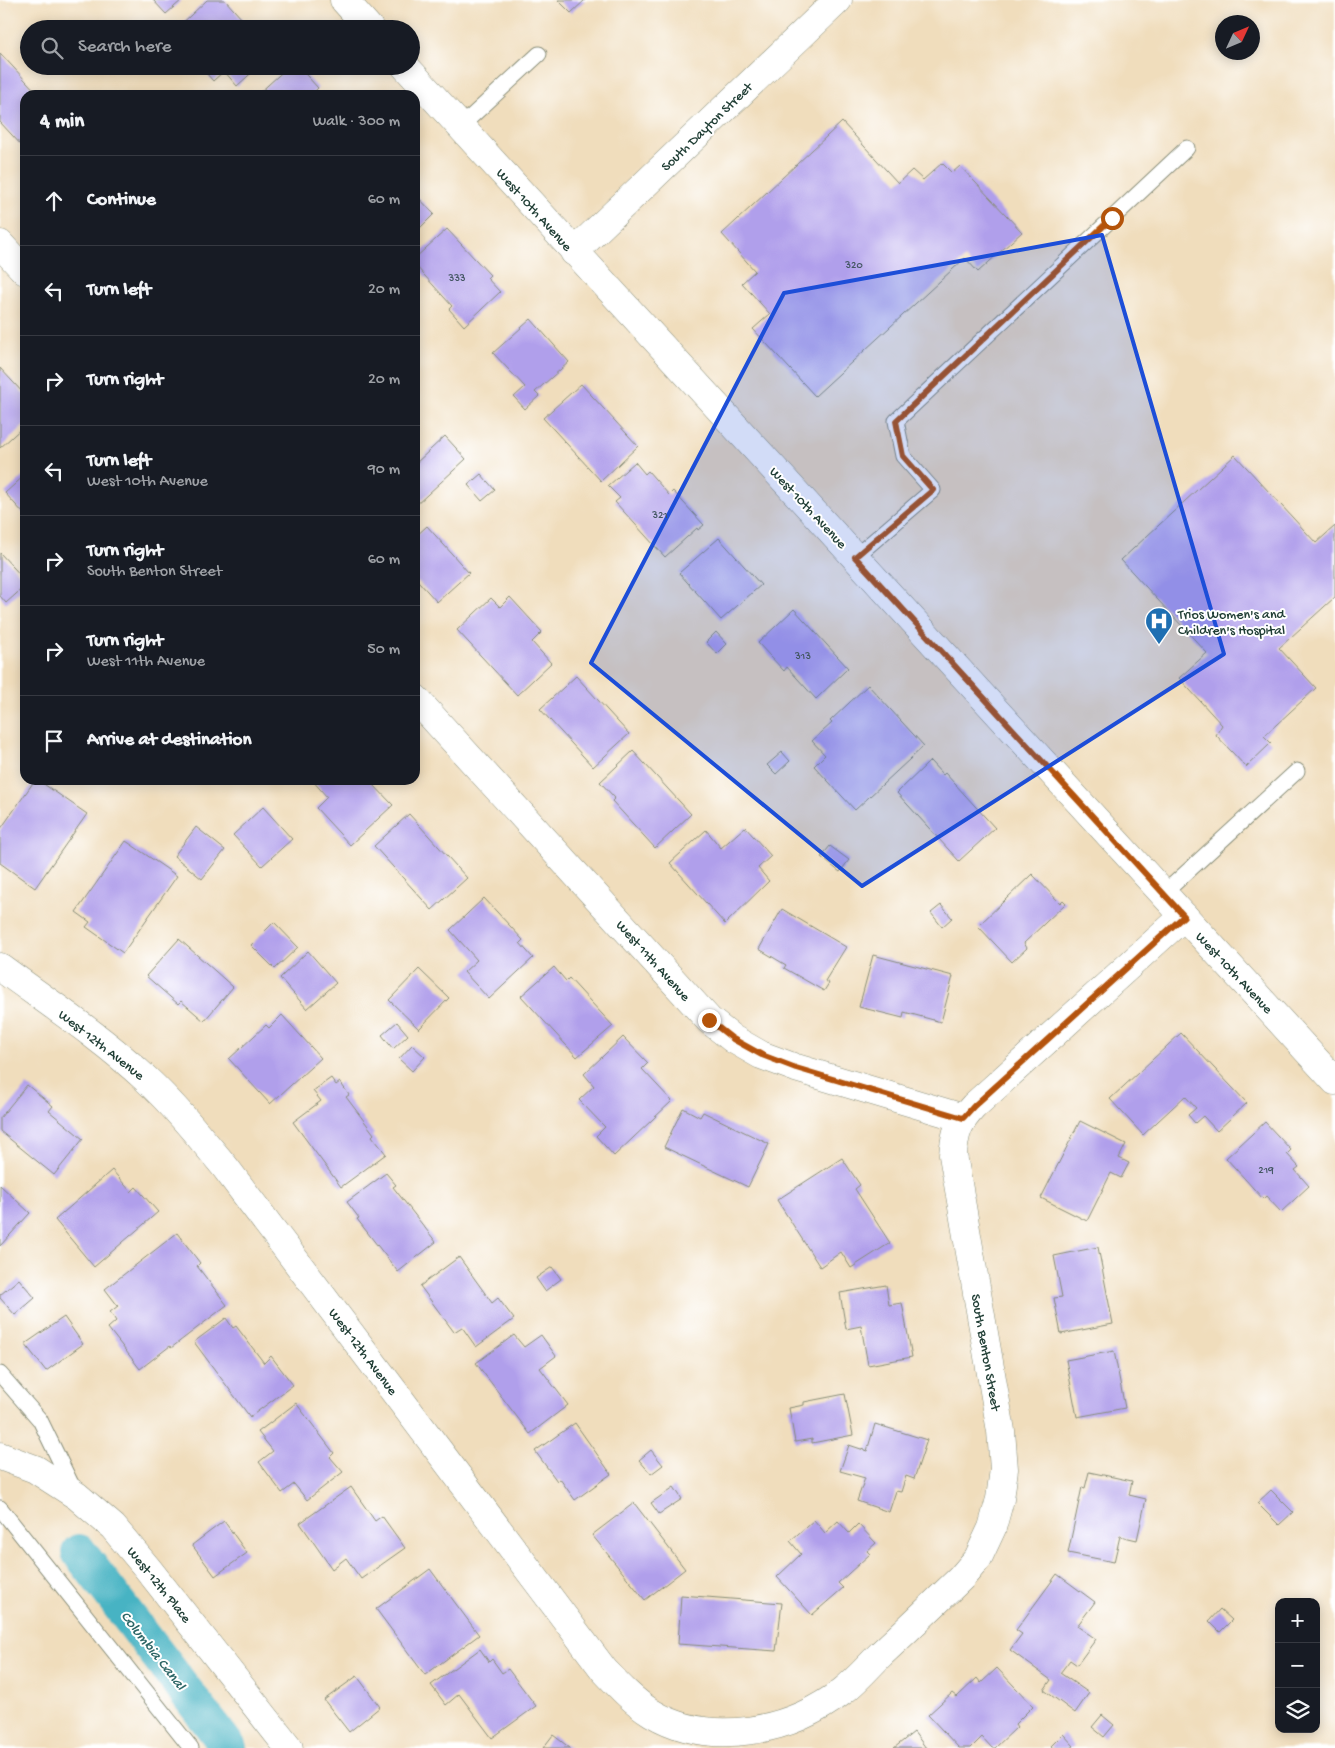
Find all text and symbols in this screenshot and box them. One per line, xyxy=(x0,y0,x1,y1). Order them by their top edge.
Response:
north arrow xyxy=(1215,15,1260,60)
search box xyxy=(20,20,420,75)
icon: search xyxy=(38,34,66,62)
text: Search here xyxy=(78,36,172,59)
street label: South Dayton Street xyxy=(658,79,758,176)
text: 4 min xyxy=(40,110,84,135)
text: Walk · 300 m xyxy=(313,113,400,132)
street label: West 10th Avenue xyxy=(492,166,575,256)
icon: ahead xyxy=(40,187,68,215)
text: Continue xyxy=(87,189,156,212)
text: 60 m xyxy=(368,191,400,210)
route start xyxy=(1101,207,1124,230)
house number: 320 xyxy=(844,260,863,272)
house number: 333 xyxy=(447,273,466,285)
icon: left xyxy=(40,277,68,305)
text: Turn left xyxy=(87,279,151,302)
text: 20 m xyxy=(368,281,400,300)
icon: right xyxy=(40,367,68,395)
text: Turn right xyxy=(87,369,163,392)
text: 20 m xyxy=(368,371,400,390)
text: Turn left xyxy=(87,450,151,473)
icon: left xyxy=(40,457,68,485)
text: 90 m xyxy=(368,461,400,480)
street label: West 10th Avenue xyxy=(765,464,850,554)
text: West 10th Avenue xyxy=(87,473,208,492)
house number: 321 xyxy=(651,510,668,522)
text: Turn right xyxy=(87,540,163,563)
icon: right xyxy=(40,547,68,575)
text: 60 m xyxy=(368,551,400,570)
text: South Benton Street xyxy=(87,563,222,582)
hospital icon: Trios Women's and Children's Hospital xyxy=(1144,606,1174,645)
place label: Trios Women's and Children's Hospital xyxy=(1177,607,1287,640)
text: Turn right xyxy=(87,630,163,653)
icon: right xyxy=(40,637,68,665)
text: 50 m xyxy=(367,641,400,660)
house number: 313 xyxy=(794,651,811,663)
text: West 11th Avenue xyxy=(87,653,205,672)
icon: arrive xyxy=(40,727,68,755)
text: Arrive at destination xyxy=(87,729,251,752)
street label: West 11th Avenue xyxy=(611,918,694,1006)
street label: West 10th Avenue xyxy=(1191,929,1276,1019)
street label: West 12th Avenue xyxy=(54,1007,147,1085)
route end xyxy=(698,1009,721,1032)
house number: 219 xyxy=(1258,1165,1274,1177)
street label: South Benton Street xyxy=(966,1293,1003,1413)
street label: West 12th Avenue xyxy=(324,1306,401,1400)
street label: West 12th Place xyxy=(122,1544,194,1628)
map controls xyxy=(1275,1598,1320,1733)
button: + xyxy=(1275,1598,1320,1643)
water label: Columbia Canal xyxy=(116,1608,190,1696)
button: − xyxy=(1275,1643,1320,1688)
button: layers xyxy=(1275,1688,1320,1733)

